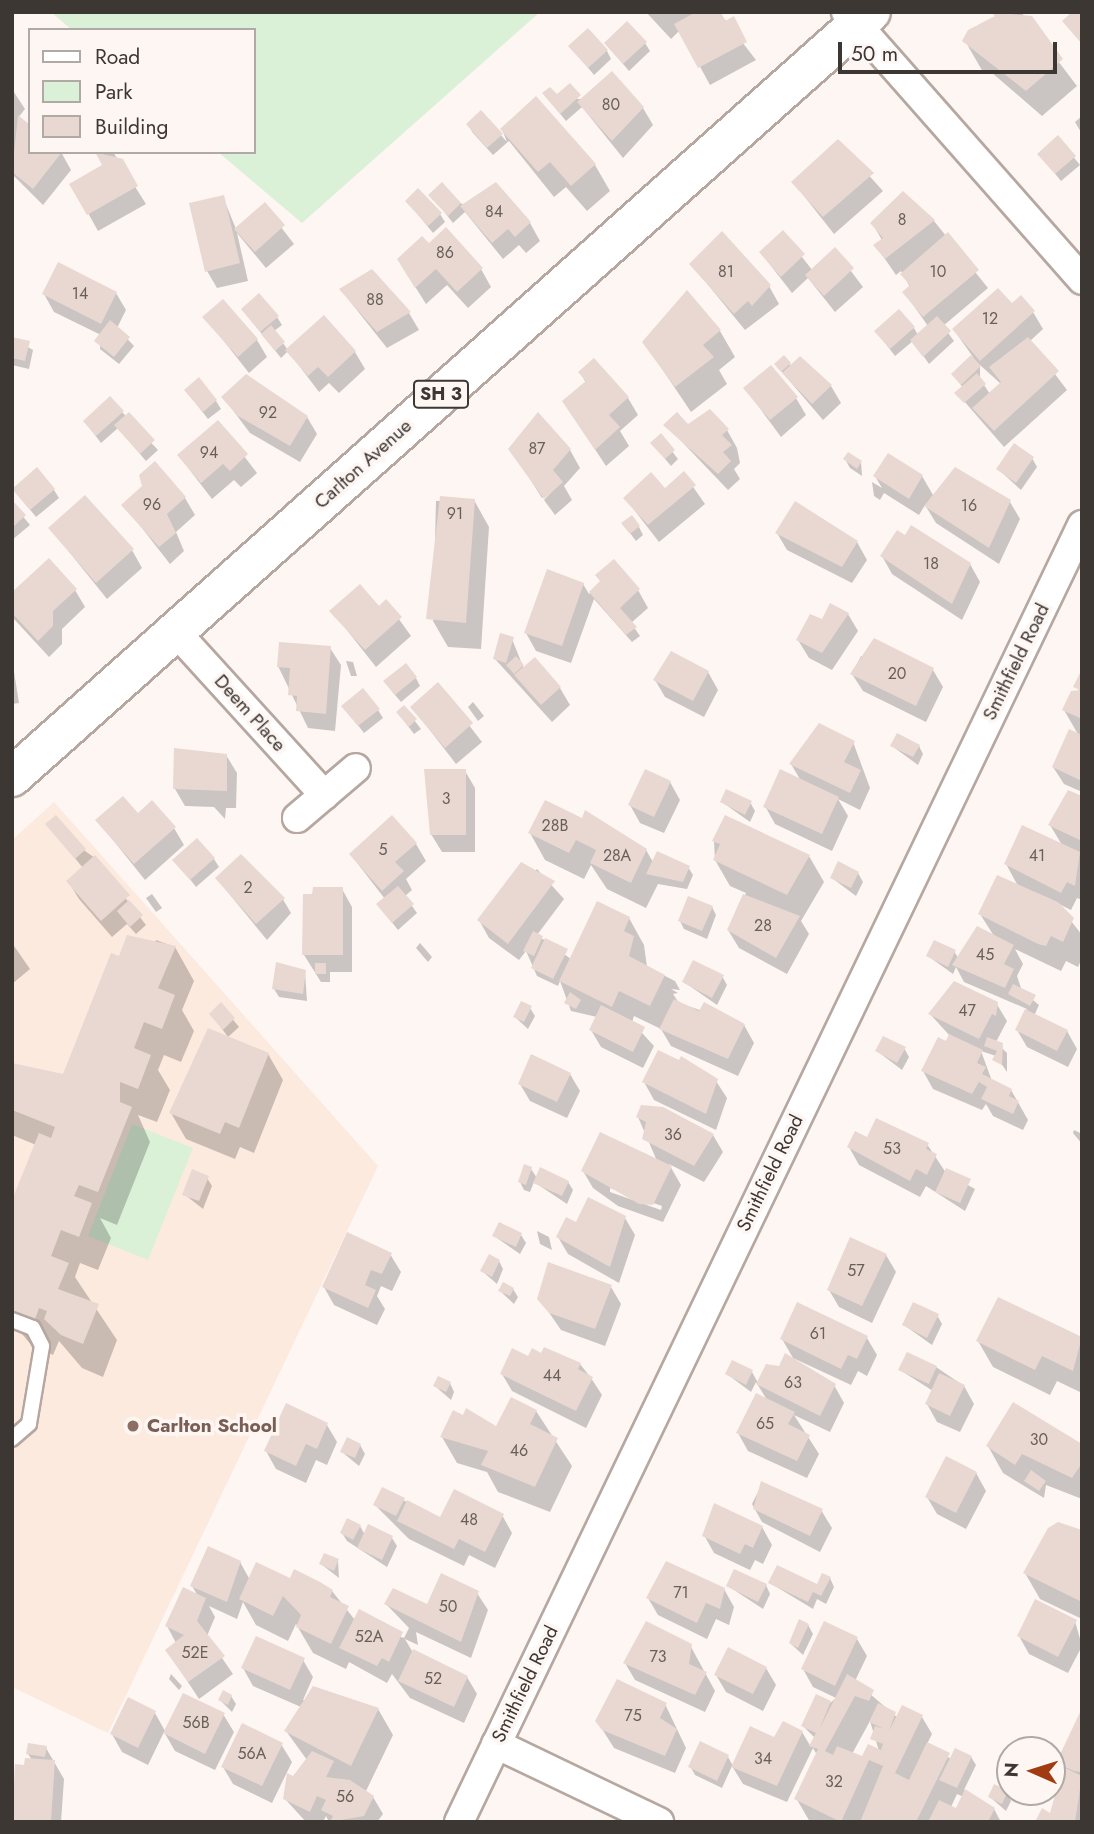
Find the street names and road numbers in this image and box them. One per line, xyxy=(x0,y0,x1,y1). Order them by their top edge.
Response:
road number: SH 3 xyxy=(413,380,469,408)
street label: Carlton Avenue xyxy=(310,414,416,514)
street label: Smithfield Road xyxy=(978,600,1054,724)
street label: Deem Place xyxy=(209,670,291,756)
street label: Smithfield Road xyxy=(732,1111,808,1235)
street label: Smithfield Road xyxy=(487,1622,563,1746)

